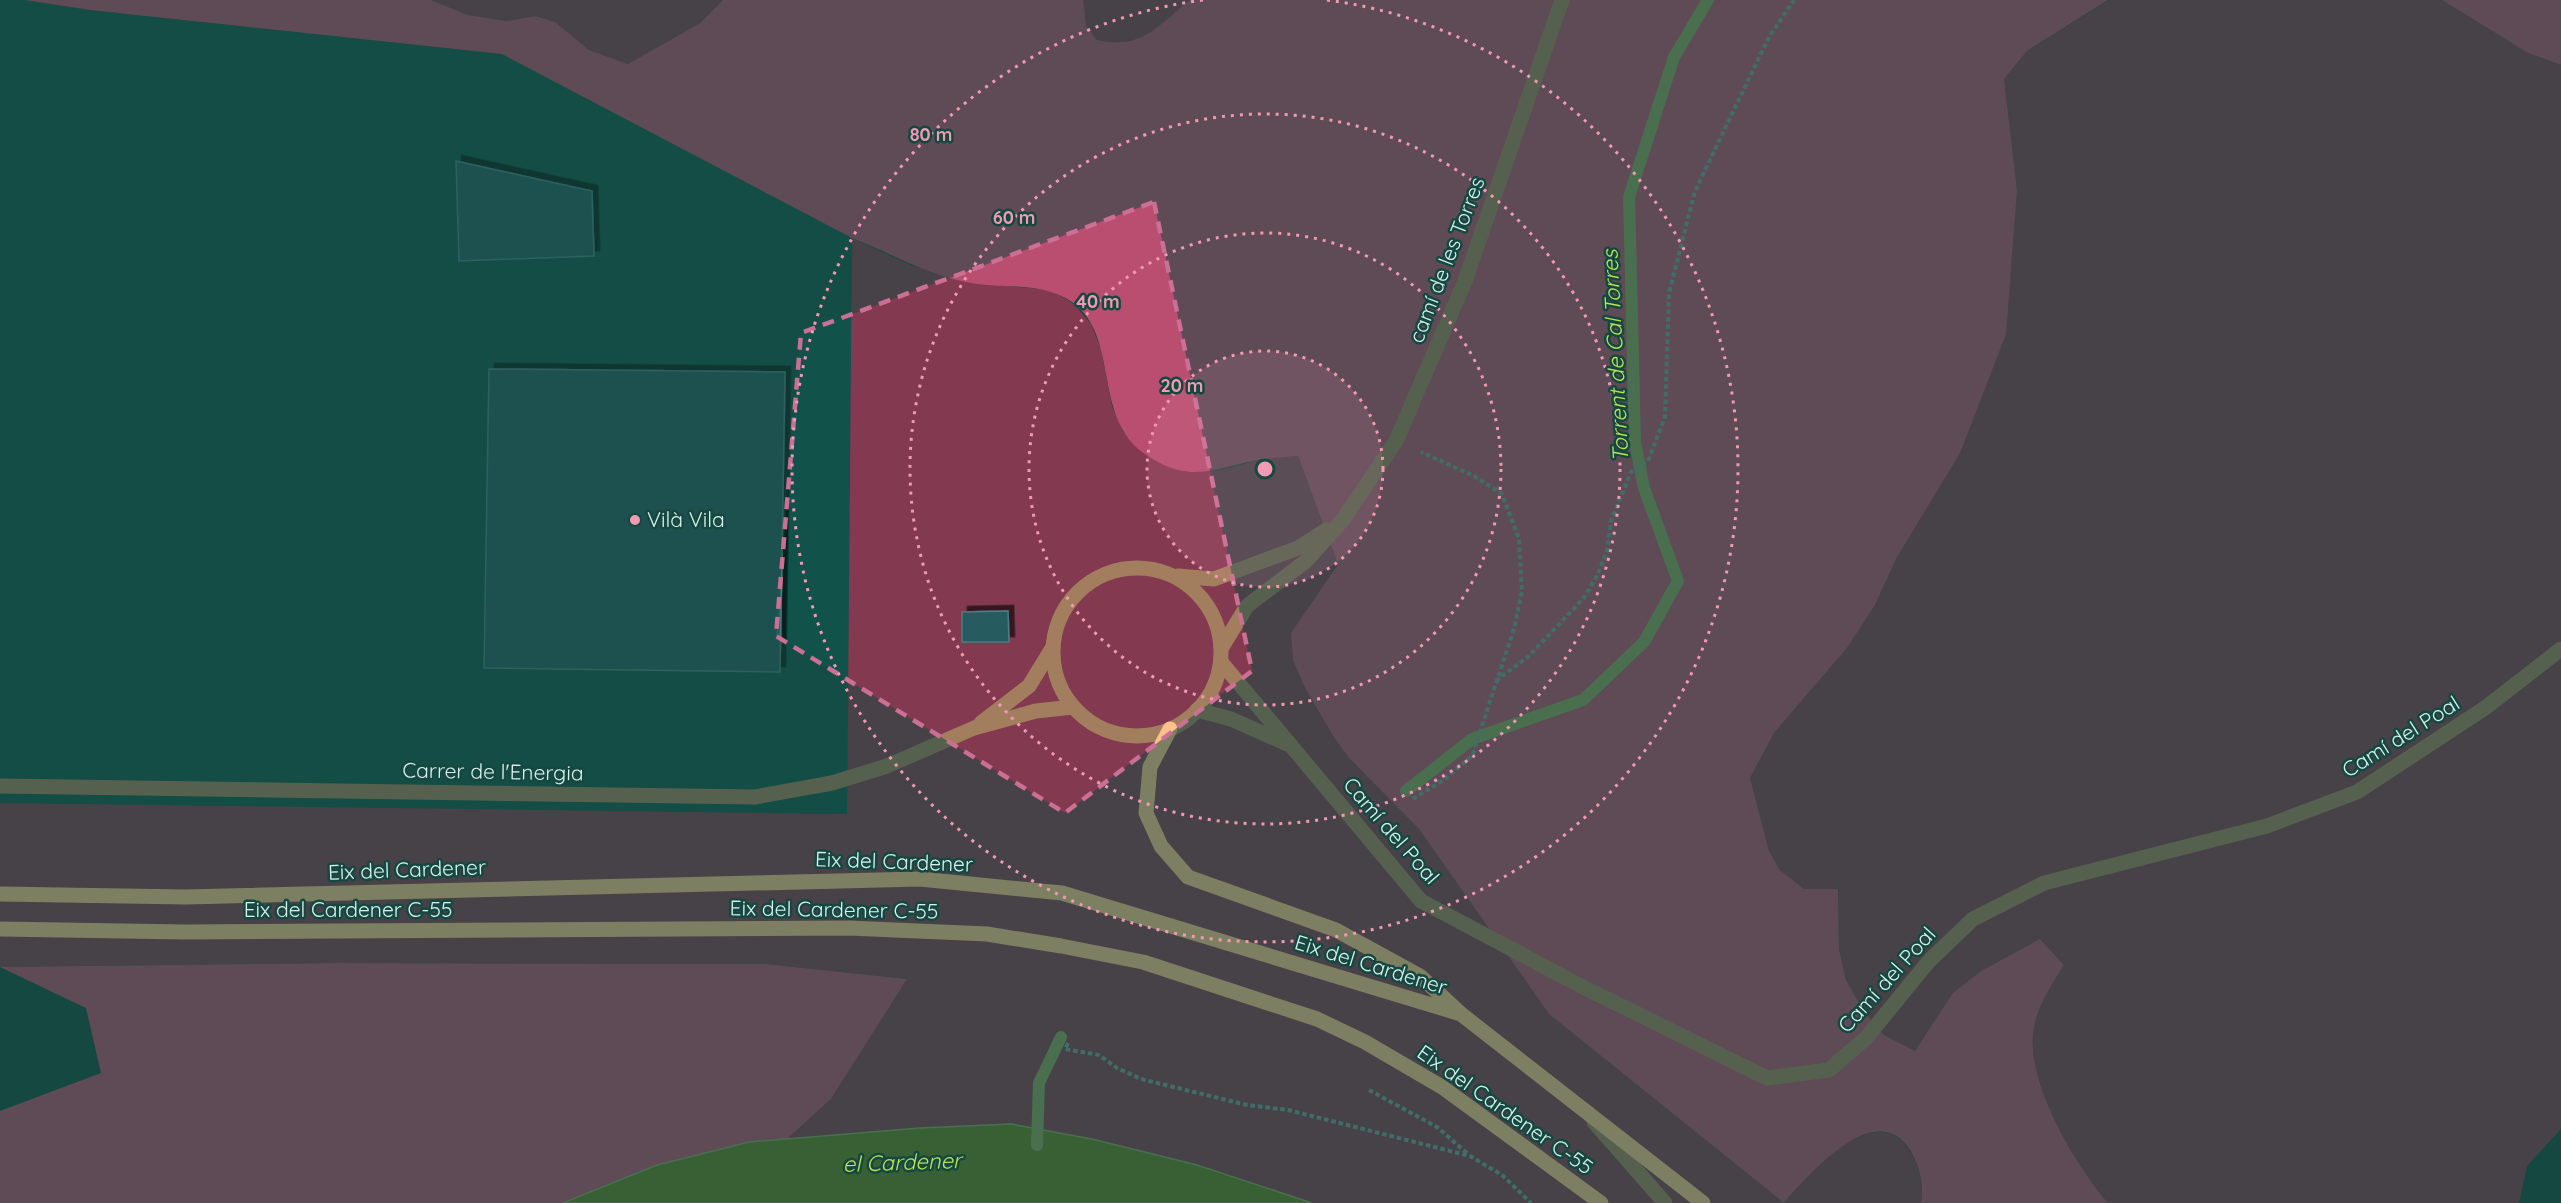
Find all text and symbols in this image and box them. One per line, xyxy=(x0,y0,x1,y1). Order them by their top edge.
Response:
text: 80 m xyxy=(910,123,952,146)
street label: camí de les Torres xyxy=(1402,173,1490,346)
text: 60 m xyxy=(993,206,1035,229)
water label: Torrent de Cal Torres xyxy=(1595,247,1635,463)
text: 40 m xyxy=(1076,290,1120,313)
text: 20 m xyxy=(1161,374,1203,397)
centre of rings xyxy=(1255,459,1275,479)
place label: Vilà Vila xyxy=(647,506,725,532)
marker: Vilà Vila xyxy=(628,513,642,527)
street label: Camí del Poal xyxy=(2337,690,2464,783)
street label: Carrer de l'Energia xyxy=(402,756,584,786)
street label: Camí del Poal xyxy=(1338,771,1445,889)
street label: Eix del Cardener xyxy=(815,845,974,877)
street label: Eix del Cardener xyxy=(327,853,486,885)
street label: Eix del Cardener C-55 xyxy=(729,894,939,924)
street label: Eix del Cardener C-55 xyxy=(244,896,452,922)
street label: Camí del Poal xyxy=(1832,921,1941,1038)
street label: Eix del Cardener xyxy=(1292,928,1451,1000)
street label: Eix del Cardener C-55 xyxy=(1413,1039,1599,1180)
water label: el Cardener xyxy=(842,1146,964,1178)

